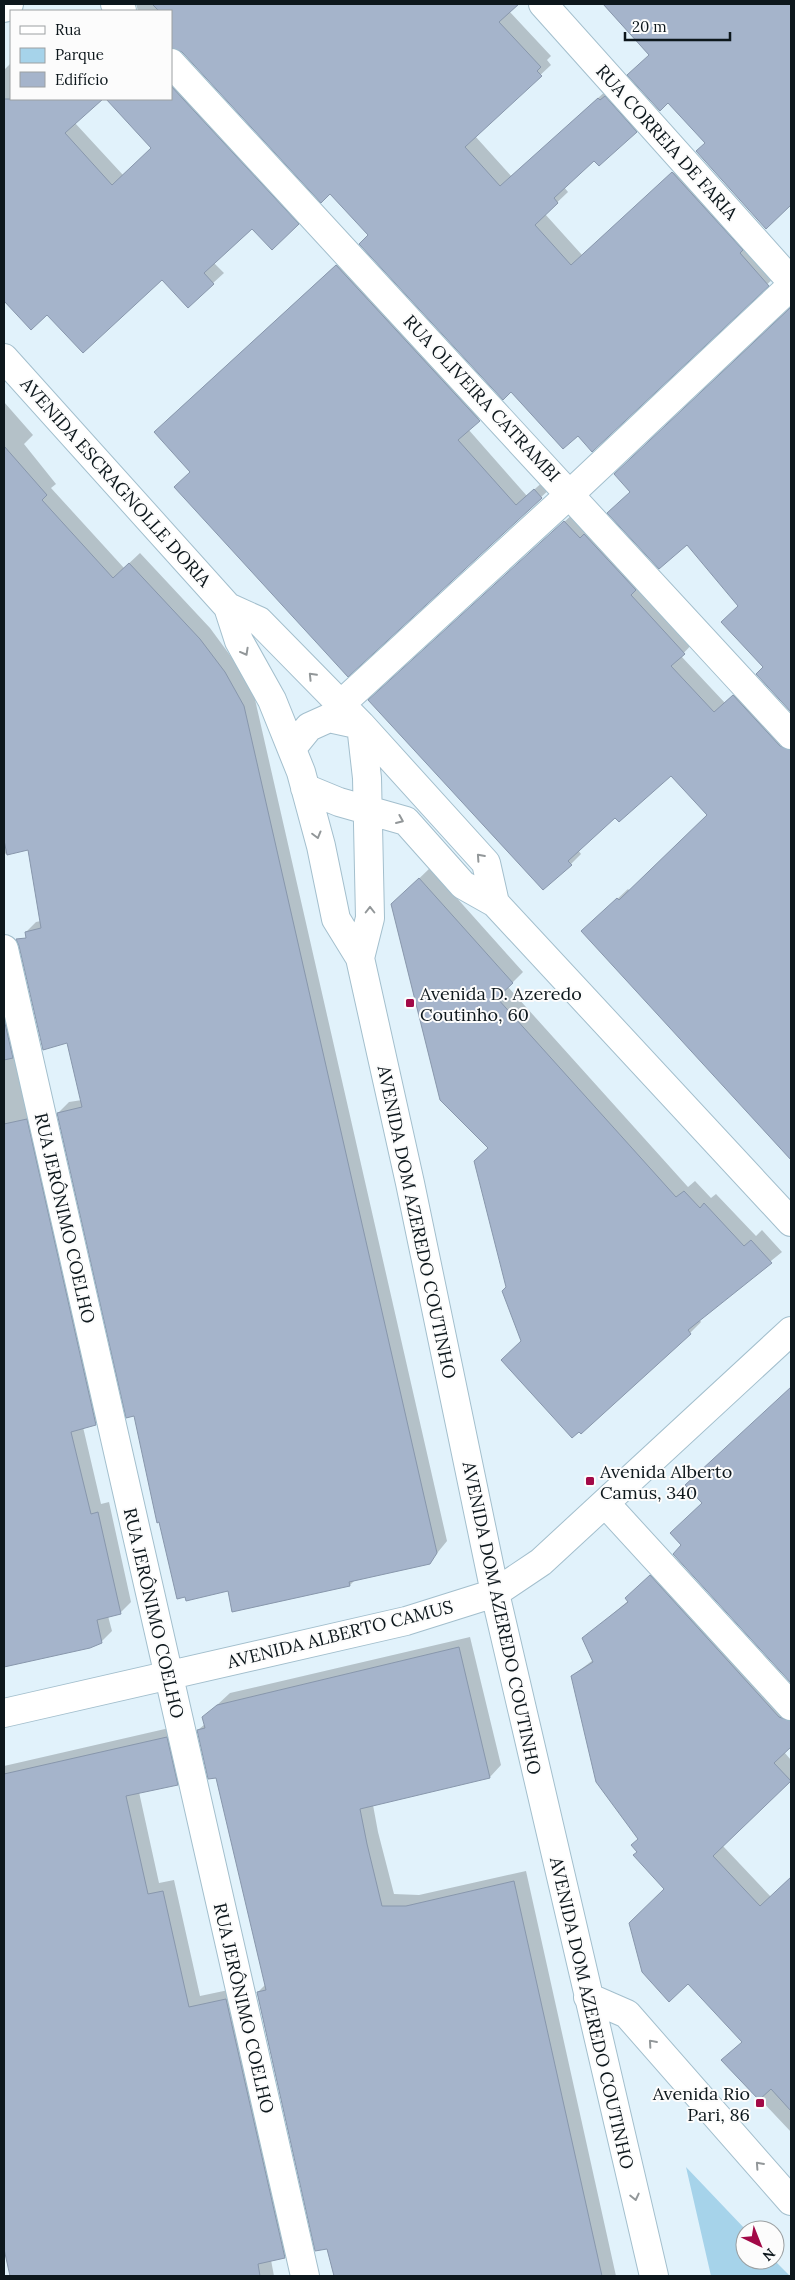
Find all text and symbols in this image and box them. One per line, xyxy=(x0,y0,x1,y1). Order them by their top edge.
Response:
legend xyxy=(10,10,172,100)
scale bar xyxy=(625,10,730,42)
text: 20 m xyxy=(632,17,667,36)
text: Rua xyxy=(55,20,81,39)
text: Parque xyxy=(55,45,104,64)
street label: RUA CORREIA DE FARIA xyxy=(591,60,743,225)
text: Edifício xyxy=(55,70,108,89)
street label: RUA OLIVEIRA CATRAMBI xyxy=(399,310,565,486)
street label: AVENIDA ESCRAGNOLLE DORIA xyxy=(15,372,217,592)
one-way arrow xyxy=(239,647,249,656)
one-way arrow xyxy=(309,673,318,682)
one-way arrow xyxy=(395,814,404,824)
one-way arrow xyxy=(312,830,322,838)
one-way arrow xyxy=(477,854,486,863)
one-way arrow xyxy=(365,906,375,914)
place label: Avenida D. Azeredo Coutinho, 60 xyxy=(419,982,582,1026)
marker: Avenida D. Azeredo Coutinho, 60 xyxy=(404,997,416,1009)
street label: AVENIDA DOM AZEREDO COUTINHO xyxy=(372,1062,461,1381)
street label: RUA JERÔNIMO COELHO xyxy=(30,1111,100,1325)
street label: AVENIDA DOM AZEREDO COUTINHO xyxy=(457,1458,546,1777)
place label: Avenida Alberto Camus, 340 xyxy=(599,1460,732,1504)
marker: Avenida Alberto Camus, 340 xyxy=(584,1475,596,1487)
street label: RUA JERÔNIMO COELHO xyxy=(119,1506,189,1720)
street label: AVENIDA ALBERTO CAMUS xyxy=(224,1595,455,1673)
street label: AVENIDA DOM AZEREDO COUTINHO xyxy=(545,1854,639,2171)
street label: RUA JERÔNIMO COELHO xyxy=(209,1901,279,2115)
one-way arrow xyxy=(648,2039,657,2048)
place label: Avenida Rio Pari, 86 xyxy=(652,2082,750,2126)
marker: Avenida Rio Pari, 86 xyxy=(754,2097,766,2109)
one-way arrow xyxy=(755,2162,764,2171)
one-way arrow xyxy=(629,2193,640,2202)
north arrow xyxy=(735,2220,785,2270)
text: N xyxy=(759,2244,779,2265)

